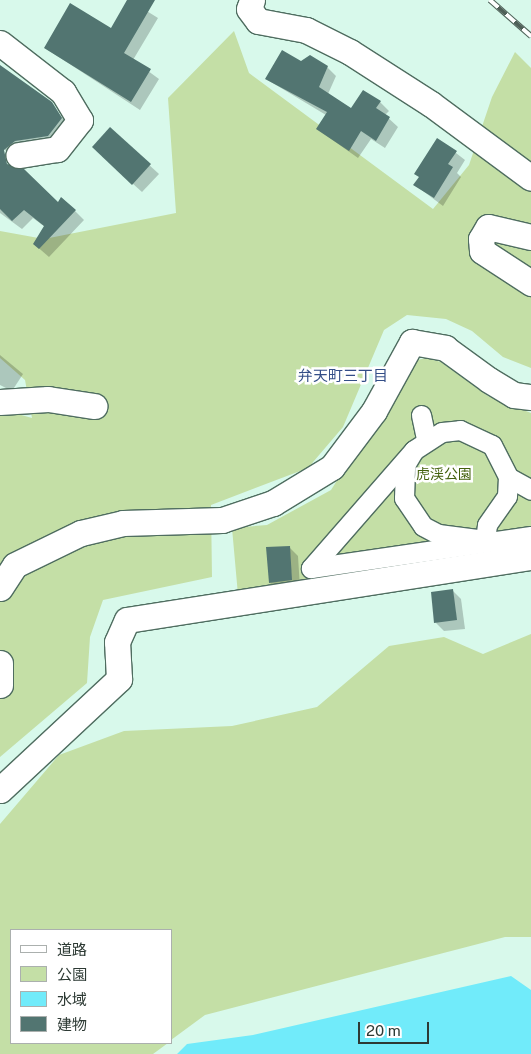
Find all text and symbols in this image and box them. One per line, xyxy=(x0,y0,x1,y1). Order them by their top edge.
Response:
district label: 弁天町三丁目 xyxy=(298,367,388,385)
park label: 虎渓公園 xyxy=(416,466,472,482)
legend xyxy=(10,929,172,1044)
text: 道路 xyxy=(57,941,87,958)
text: 公園 xyxy=(57,966,87,983)
text: 水域 xyxy=(57,991,87,1008)
scale bar xyxy=(361,1012,432,1044)
text: 建物 xyxy=(57,1016,87,1033)
text: 20 m xyxy=(366,1022,401,1039)

